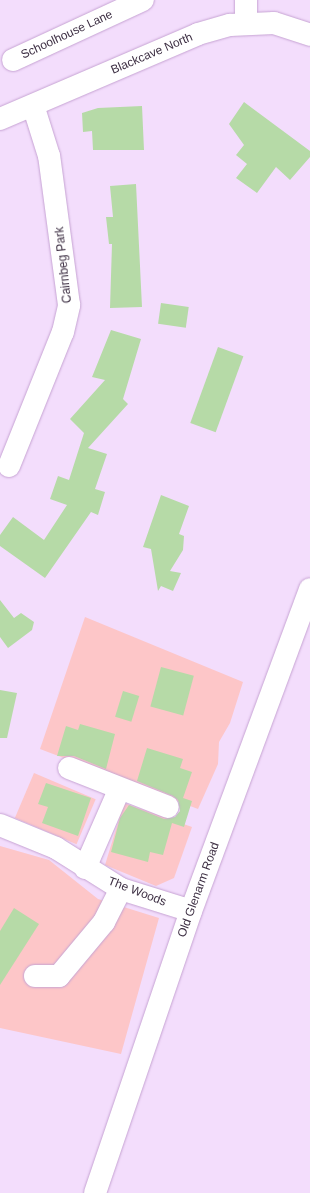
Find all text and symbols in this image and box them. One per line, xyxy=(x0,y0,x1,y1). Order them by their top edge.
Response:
street label: Schoolhouse Lane xyxy=(19,7,115,63)
street label: Blackcave North xyxy=(109,30,195,78)
street label: Cairnbeg Park xyxy=(53,226,75,304)
street label: Old Glenarm Road xyxy=(175,841,223,939)
street label: The Woods xyxy=(106,874,168,910)

